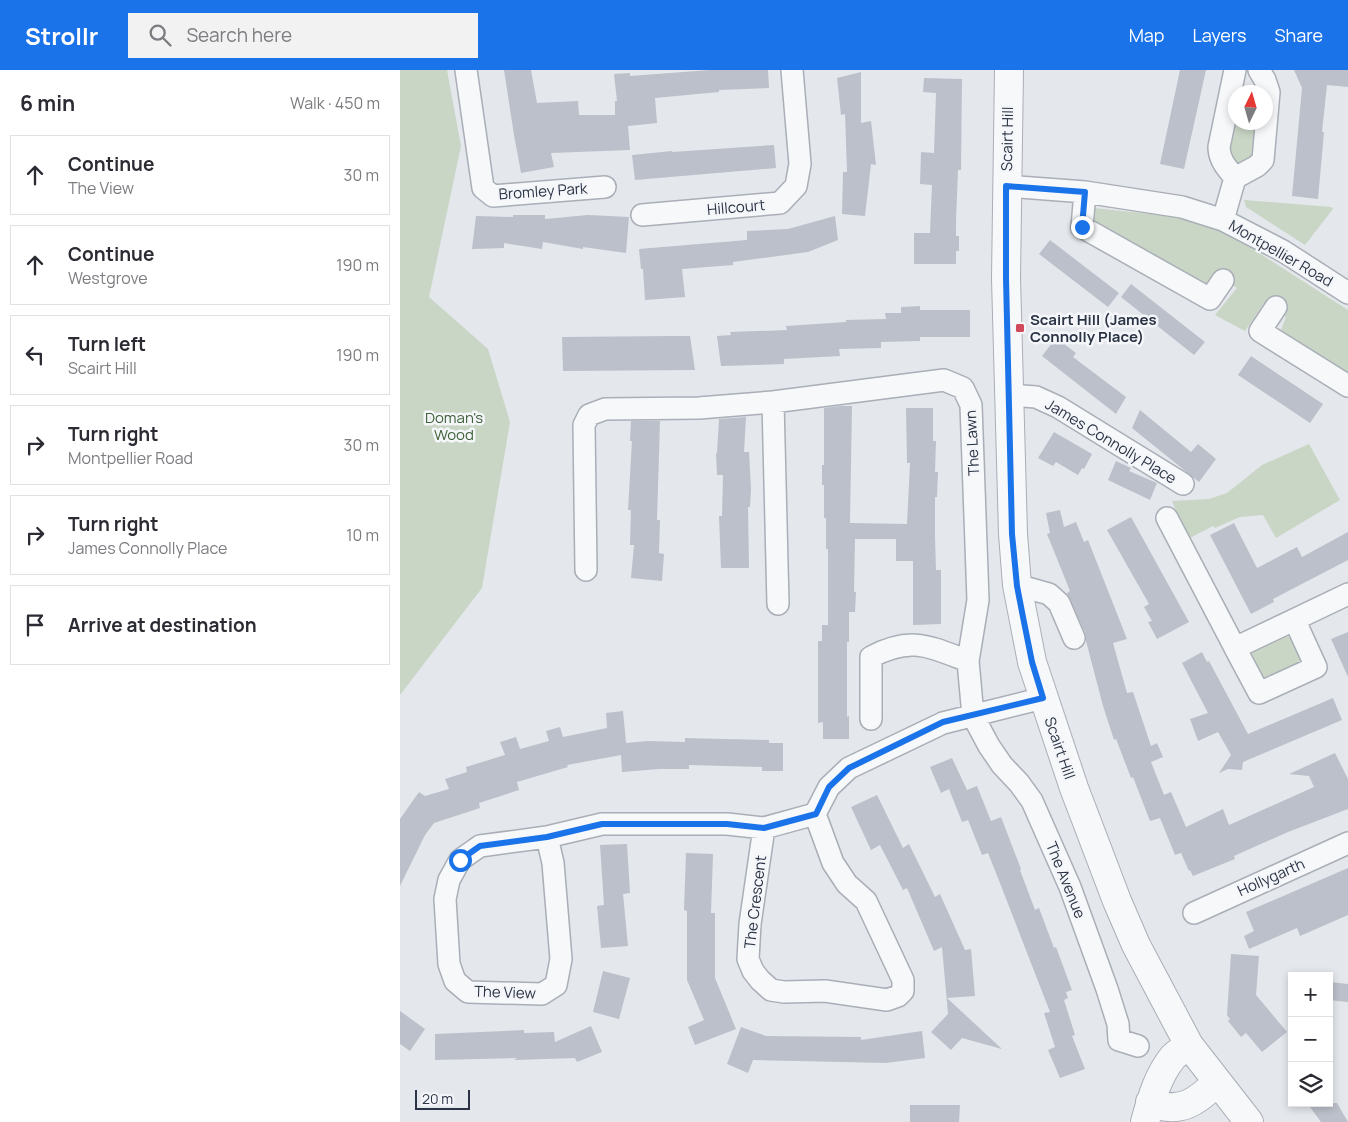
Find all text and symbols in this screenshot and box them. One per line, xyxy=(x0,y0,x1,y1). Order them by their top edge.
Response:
search box xyxy=(128,13,478,58)
text: Strollr xyxy=(25,19,98,52)
icon: search xyxy=(146,21,174,49)
text: Search here xyxy=(186,22,292,48)
text: Map xyxy=(1129,23,1164,47)
text: Layers xyxy=(1192,23,1246,47)
text: Share xyxy=(1274,23,1323,47)
north arrow xyxy=(1228,85,1273,130)
text: 6 min xyxy=(20,89,75,117)
text: Walk · 450 m xyxy=(290,92,380,114)
street label: Scairt Hill xyxy=(996,107,1018,171)
text: Continue xyxy=(68,151,154,177)
icon: ahead xyxy=(21,161,49,189)
text: 30 m xyxy=(344,164,379,186)
text: The View xyxy=(68,177,134,199)
street label: Bromley Park xyxy=(498,177,589,205)
street label: Hillcourt xyxy=(706,194,766,220)
street label: Montpellier Road xyxy=(1225,215,1337,291)
route end xyxy=(1071,216,1094,239)
text: Continue xyxy=(68,241,154,267)
icon: ahead xyxy=(21,251,49,279)
text: 190 m xyxy=(336,254,379,276)
text: Westgrove xyxy=(68,267,148,289)
place label: Scairt Hill (James Connolly Place) xyxy=(1030,309,1157,347)
marker: Scairt Hill (James Connolly Place) xyxy=(1014,322,1026,334)
text: Turn left xyxy=(68,331,146,357)
icon: left xyxy=(21,341,49,369)
text: 190 m xyxy=(336,344,379,366)
text: Scairt Hill xyxy=(68,357,137,379)
street label: James Connolly Place xyxy=(1042,393,1181,489)
park label: Doman's Wood xyxy=(425,407,483,445)
street label: The Lawn xyxy=(960,410,984,476)
text: Turn right xyxy=(68,421,158,447)
icon: right xyxy=(21,431,49,459)
text: 30 m xyxy=(344,434,379,456)
text: Montpellier Road xyxy=(68,447,193,469)
text: Turn right xyxy=(68,511,158,537)
icon: right xyxy=(21,521,49,549)
text: 10 m xyxy=(346,524,379,546)
text: James Connolly Place xyxy=(68,537,227,559)
icon: arrive xyxy=(21,611,49,639)
text: Arrive at destination xyxy=(68,612,257,638)
street label: Scairt Hill xyxy=(1040,714,1080,782)
street label: The Avenue xyxy=(1041,839,1091,922)
route start xyxy=(449,849,472,872)
street label: Hollygarth xyxy=(1234,853,1308,901)
street label: The Crescent xyxy=(739,854,771,950)
map controls xyxy=(1288,972,1333,1107)
button: + xyxy=(1288,972,1333,1017)
street label: The View xyxy=(474,980,537,1004)
button: − xyxy=(1288,1017,1333,1062)
button: layers xyxy=(1288,1062,1333,1107)
scale bar xyxy=(415,1087,470,1110)
text: 20 m xyxy=(422,1089,453,1108)

